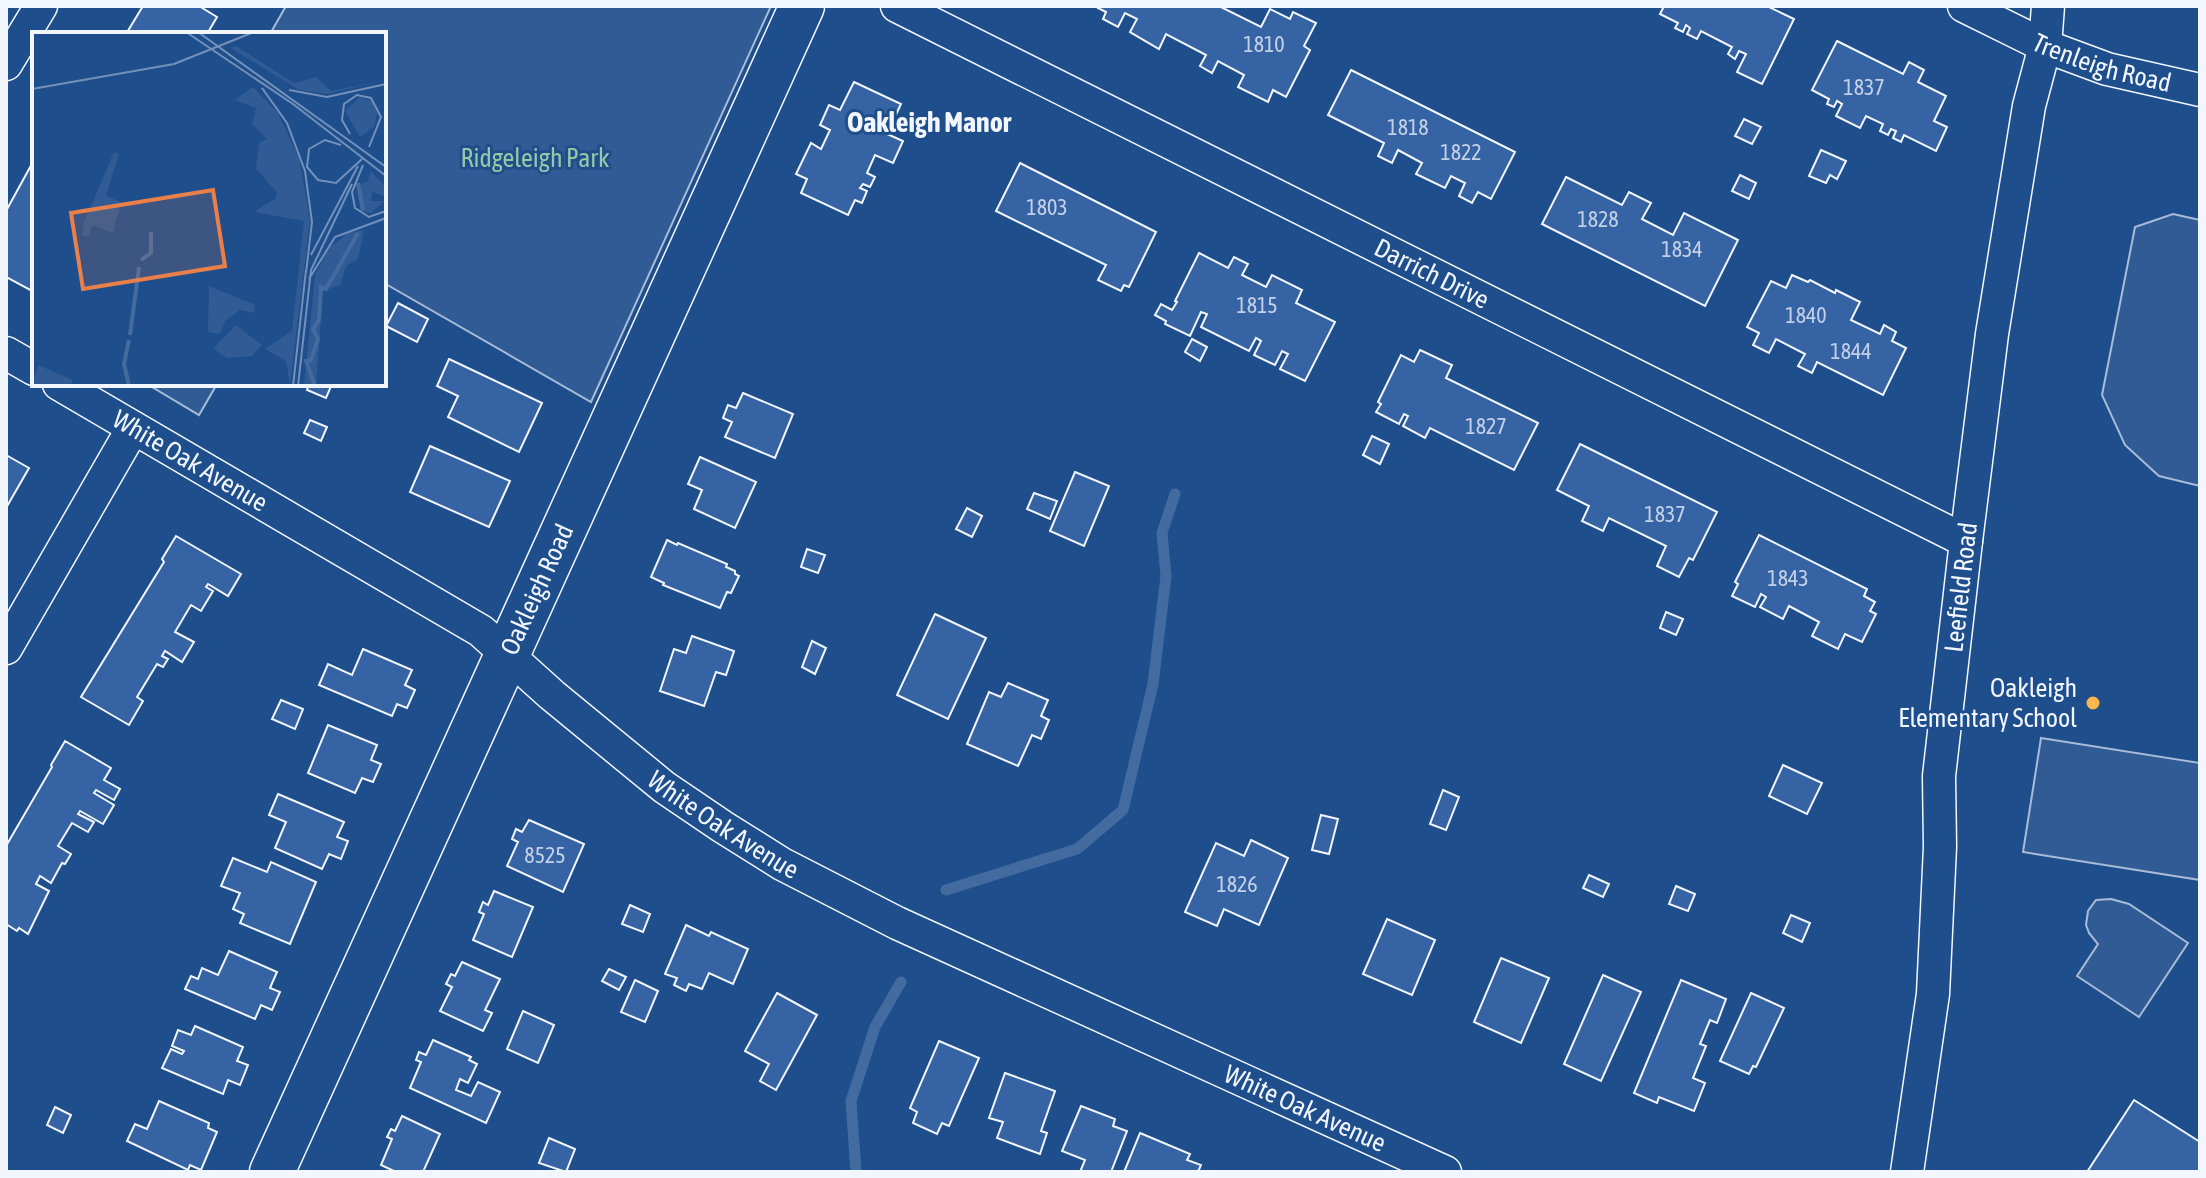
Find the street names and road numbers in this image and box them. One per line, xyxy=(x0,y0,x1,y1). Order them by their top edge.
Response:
street label: Trenleigh Road xyxy=(2028,27,2174,98)
street label: Darrich Drive xyxy=(1369,232,1494,315)
street label: White Oak Avenue xyxy=(107,404,273,518)
street label: Oakleigh Road xyxy=(494,519,580,659)
street label: Leefield Road xyxy=(1938,521,1983,654)
street label: White Oak Avenue xyxy=(642,765,804,885)
street label: White Oak Avenue xyxy=(1220,1059,1391,1158)

